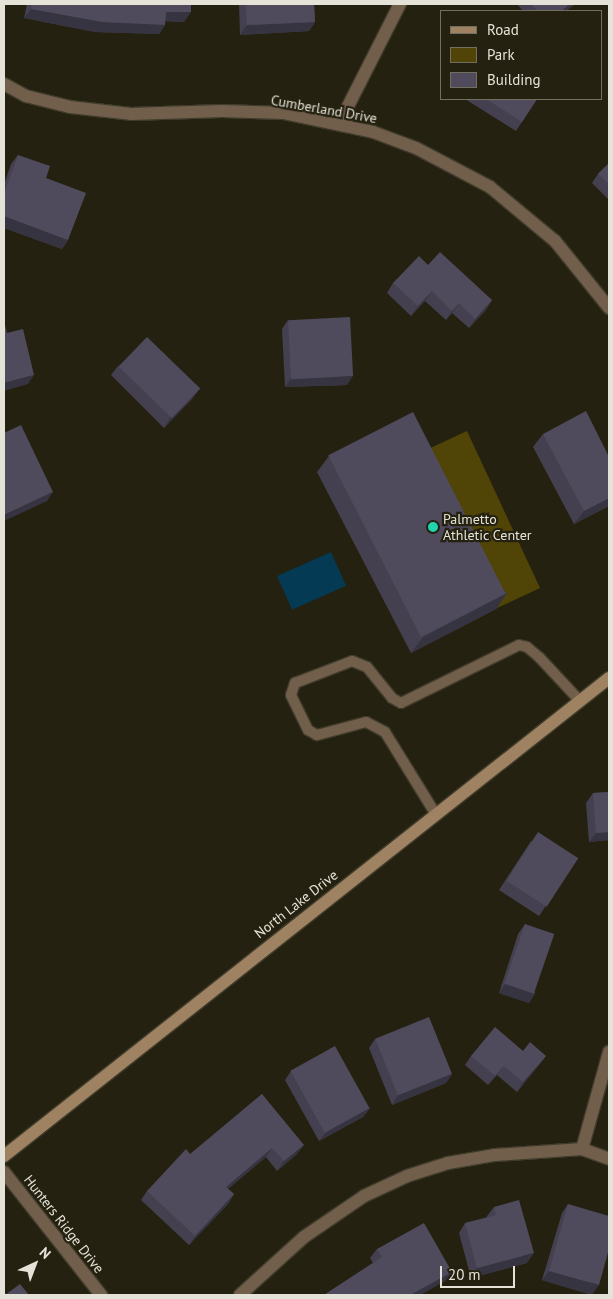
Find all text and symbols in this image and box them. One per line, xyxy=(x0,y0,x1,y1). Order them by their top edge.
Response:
legend xyxy=(440,10,603,100)
text: Road xyxy=(487,20,519,39)
text: Park xyxy=(487,45,515,64)
text: Building xyxy=(487,70,541,89)
street label: Cumberland Drive xyxy=(270,91,378,127)
place label: Palmetto Athletic Center xyxy=(443,511,532,544)
marker: Palmetto Athletic Center xyxy=(427,521,439,533)
street label: North Lake Drive xyxy=(251,866,341,942)
street label: Hunters Ridge Drive xyxy=(20,1172,108,1276)
north arrow xyxy=(10,1239,60,1289)
text: N xyxy=(36,1243,55,1263)
scale bar xyxy=(443,1256,518,1288)
text: 20 m xyxy=(448,1265,481,1284)

